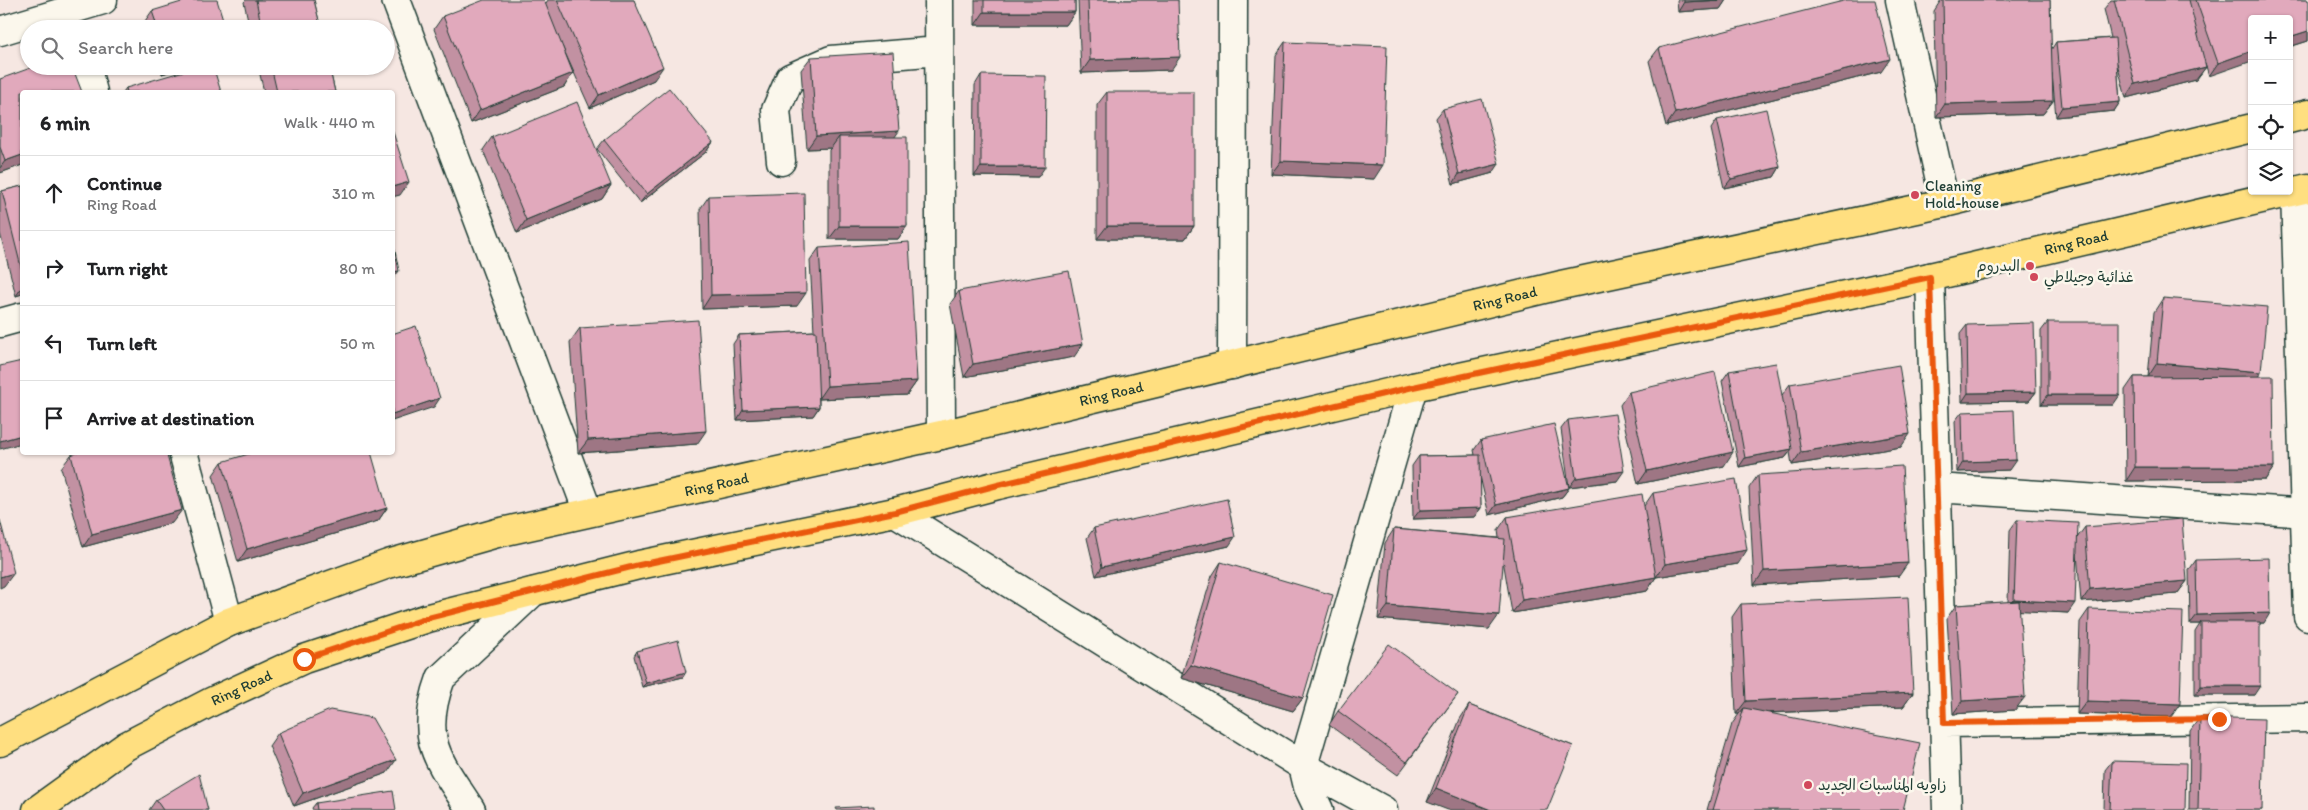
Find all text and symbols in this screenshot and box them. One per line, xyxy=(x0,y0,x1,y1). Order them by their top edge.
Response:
map controls xyxy=(2248,15,2293,195)
button: + xyxy=(2248,15,2293,60)
search box xyxy=(20,20,395,75)
icon: search xyxy=(38,34,66,62)
text: Search here xyxy=(78,36,173,59)
button: − xyxy=(2248,60,2293,105)
button: locate xyxy=(2248,105,2293,150)
text: 6 min xyxy=(40,110,90,135)
text: Walk · 440 m xyxy=(284,113,375,132)
button: layers xyxy=(2248,150,2293,195)
text: Continue xyxy=(87,172,162,195)
place label: Cleaning Hold-house xyxy=(1925,177,1999,212)
icon: ahead xyxy=(40,179,68,207)
text: 310 m xyxy=(332,184,375,203)
marker: Cleaning Hold-house xyxy=(1909,189,1921,201)
text: Ring Road xyxy=(87,195,157,214)
street label: Ring Road xyxy=(2042,226,2110,259)
icon: right xyxy=(40,254,68,282)
text: Turn right xyxy=(87,257,168,280)
place label: البدروم xyxy=(1976,257,2020,278)
text: 80 m xyxy=(339,259,375,278)
marker: البدروم xyxy=(2024,260,2036,272)
place label: غذائية وجيلاطي xyxy=(2044,268,2134,290)
marker: غذائية وجيلاطي xyxy=(2028,271,2040,283)
street label: Ring Road xyxy=(1471,282,1539,315)
icon: left xyxy=(40,329,68,357)
text: Turn left xyxy=(87,332,157,355)
text: 50 m xyxy=(340,334,375,353)
street label: Ring Road xyxy=(1077,377,1145,410)
icon: arrive xyxy=(40,404,68,432)
text: Arrive at destination xyxy=(87,407,254,430)
street label: Ring Road xyxy=(683,469,750,500)
route start xyxy=(293,648,316,671)
street label: Ring Road xyxy=(208,666,275,710)
route end xyxy=(2208,708,2231,731)
place label: زاويه المناسبات الجديد xyxy=(1818,776,1946,794)
marker: زاويه المناسبات الجديد xyxy=(1802,779,1814,791)

